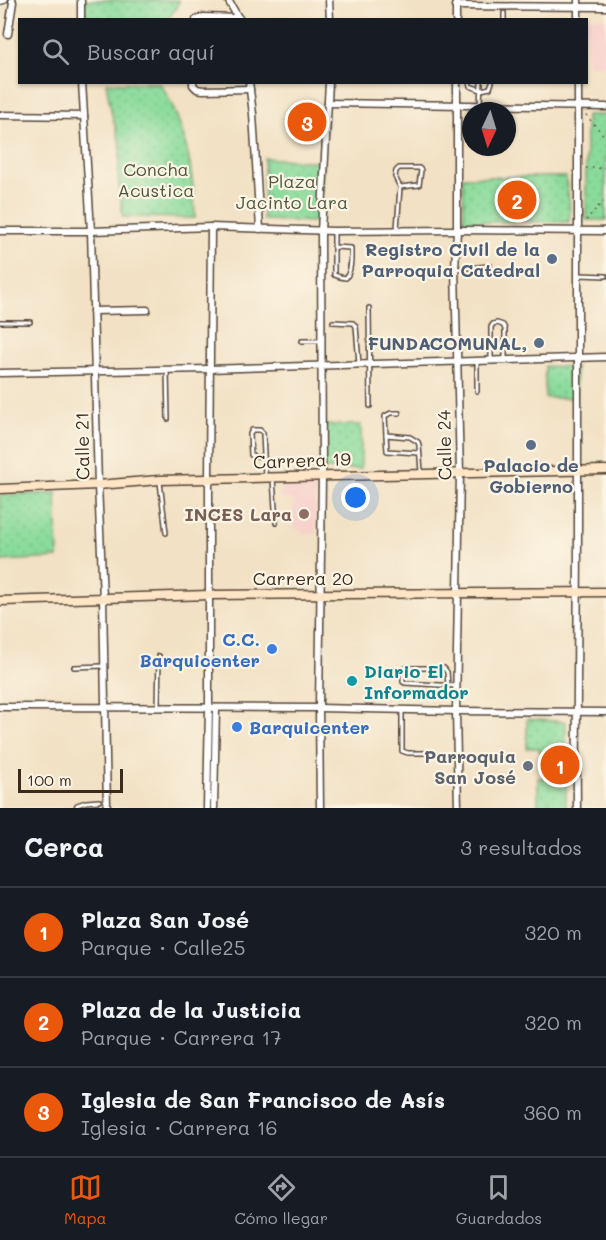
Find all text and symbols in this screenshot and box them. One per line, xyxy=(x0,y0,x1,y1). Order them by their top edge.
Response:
search box xyxy=(18,18,588,84)
icon: search xyxy=(39,35,72,68)
text: Buscar aquí xyxy=(87,37,215,66)
pin: 3 xyxy=(288,100,326,144)
north arrow xyxy=(462,102,516,156)
park label: Concha Acustica xyxy=(118,157,194,202)
park label: Plaza Jacinto Lara xyxy=(236,169,348,214)
pin: 2 xyxy=(498,178,536,222)
place label: Registro Civil de la Parroquia Catedral xyxy=(362,237,540,282)
marker: Registro Civil de la Parroquia Catedral xyxy=(545,252,559,266)
place label: FUNDACOMUNAL, xyxy=(367,331,527,355)
marker: FUNDACOMUNAL, xyxy=(532,336,546,350)
street label: Calle 24 xyxy=(431,409,457,481)
street label: Calle 21 xyxy=(69,412,95,480)
marker: Palacio de Gobierno xyxy=(524,438,538,452)
street label: Carrera 19 xyxy=(253,446,352,474)
place label: Palacio de Gobierno xyxy=(483,453,579,498)
your location xyxy=(341,483,370,512)
place label: INCES Lara xyxy=(185,502,292,526)
marker: INCES Lara xyxy=(297,507,311,521)
street label: Carrera 20 xyxy=(253,566,353,590)
place label: C.C. Barquicenter xyxy=(140,627,260,672)
marker: C.C. Barquicenter xyxy=(265,642,279,656)
place label: Diario El Informador xyxy=(364,659,469,704)
marker: Diario El Informador xyxy=(345,674,359,688)
place label: Barquicenter xyxy=(249,715,370,739)
marker: Barquicenter xyxy=(230,720,244,734)
pin: 1 xyxy=(540,742,580,788)
place label: Parroquia San José xyxy=(424,744,516,789)
marker: Parroquia San José xyxy=(521,759,535,773)
scale bar xyxy=(18,766,123,794)
text: 100 m xyxy=(27,769,72,790)
text: Cerca xyxy=(24,830,104,864)
text: 3 resultados xyxy=(460,834,582,860)
text: Plaza San José xyxy=(81,905,249,934)
text: 1 xyxy=(39,919,48,945)
text: 320 m xyxy=(524,919,582,945)
text: Parque · Calle25 xyxy=(81,934,245,960)
text: Plaza de la Justicia xyxy=(81,995,301,1024)
text: 2 xyxy=(38,1009,49,1035)
text: 320 m xyxy=(524,1009,582,1035)
text: Parque · Carrera 17 xyxy=(81,1024,282,1050)
text: Iglesia de San Francisco de Asís xyxy=(81,1085,445,1114)
text: 3 xyxy=(38,1099,50,1125)
text: 360 m xyxy=(524,1099,582,1125)
text: Iglesia · Carrera 16 xyxy=(81,1114,278,1140)
tab: Mapa xyxy=(64,1171,107,1228)
tab: Cómo llegar xyxy=(234,1171,328,1228)
tab: Guardados xyxy=(456,1171,542,1228)

